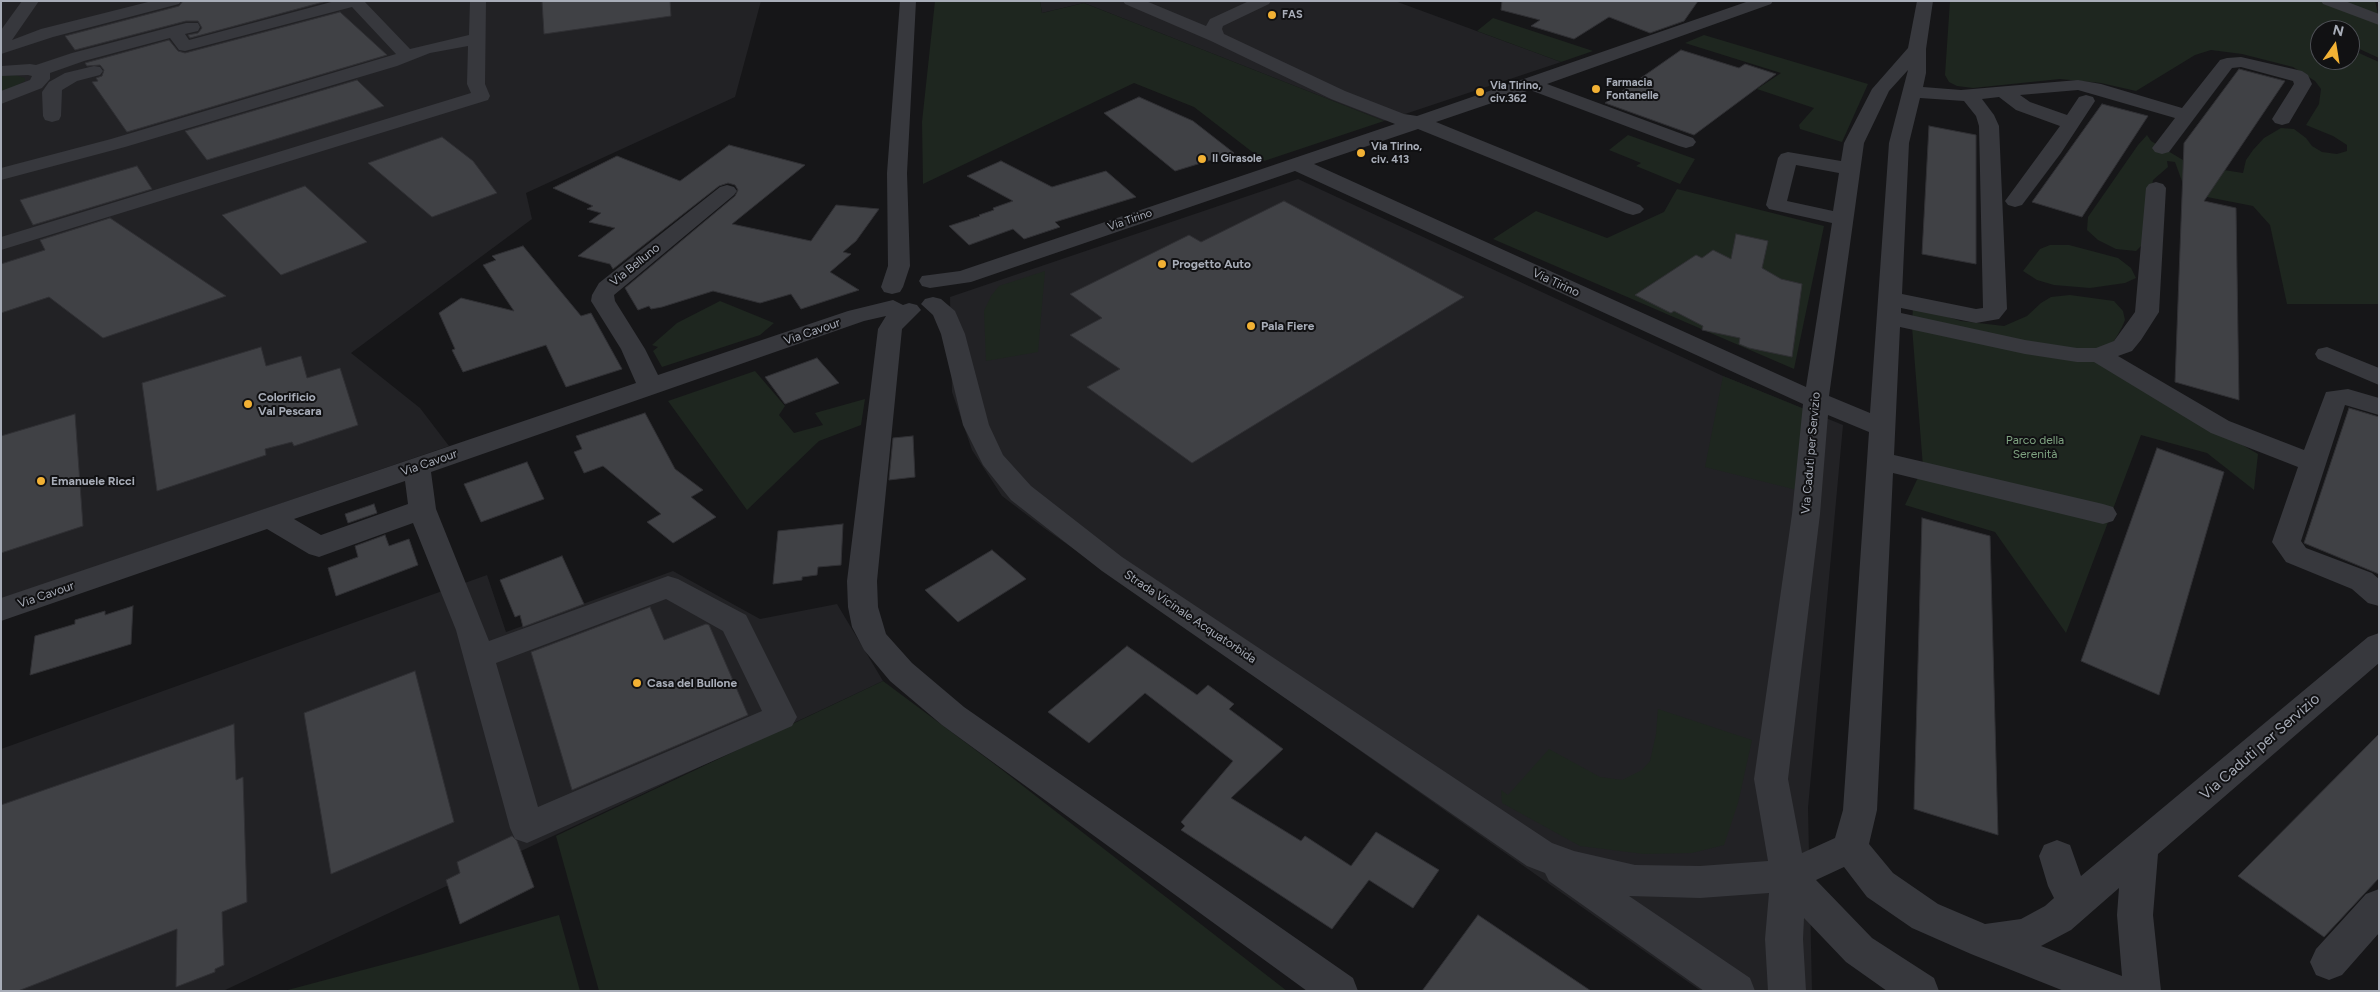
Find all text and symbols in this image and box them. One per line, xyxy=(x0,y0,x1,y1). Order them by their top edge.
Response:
place label: FAS xyxy=(1282,8,1303,22)
marker: FAS xyxy=(1266,9,1278,21)
north arrow xyxy=(2310,20,2360,70)
text: N xyxy=(2331,21,2345,40)
place label: Farmacia Fontanelle xyxy=(1606,76,1659,102)
place label: Via Tirino, civ.362 xyxy=(1490,79,1541,105)
marker: Farmacia Fontanelle xyxy=(1590,83,1602,95)
marker: Via Tirino, civ.362 xyxy=(1474,86,1486,98)
place label: Via Tirino, civ. 413 xyxy=(1371,140,1422,166)
marker: Via Tirino, civ. 413 xyxy=(1355,147,1367,159)
place label: Il Girasole xyxy=(1212,152,1262,166)
marker: Il Girasole xyxy=(1196,153,1208,165)
street label: Via Tirino xyxy=(1106,206,1154,234)
street label: Via Belluno xyxy=(607,241,663,289)
place label: Progetto Auto xyxy=(1172,257,1251,271)
marker: Progetto Auto xyxy=(1156,258,1168,270)
street label: Via Tirino xyxy=(1530,266,1582,300)
street label: Via Cavour xyxy=(782,316,842,348)
place label: Pala Fiere xyxy=(1261,319,1314,333)
marker: Pala Fiere xyxy=(1245,320,1257,332)
place label: Colorificio Val Pescara xyxy=(258,390,322,418)
street label: Via Caduti per Servizio xyxy=(1798,391,1824,515)
marker: Colorificio Val Pescara xyxy=(242,398,254,410)
park label: Parco della Serenità xyxy=(2006,433,2064,461)
street label: Via Cavour xyxy=(399,447,459,479)
place label: Emanuele Ricci xyxy=(51,474,135,488)
marker: Emanuele Ricci xyxy=(35,475,47,487)
street label: Strada Vicinale Acquatorbida xyxy=(1121,567,1259,667)
street label: Via Cavour xyxy=(16,579,76,611)
place label: Casa del Bullone xyxy=(647,676,737,690)
marker: Casa del Bullone xyxy=(631,677,643,689)
street label: Via Caduti per Servizio xyxy=(2196,690,2324,804)

